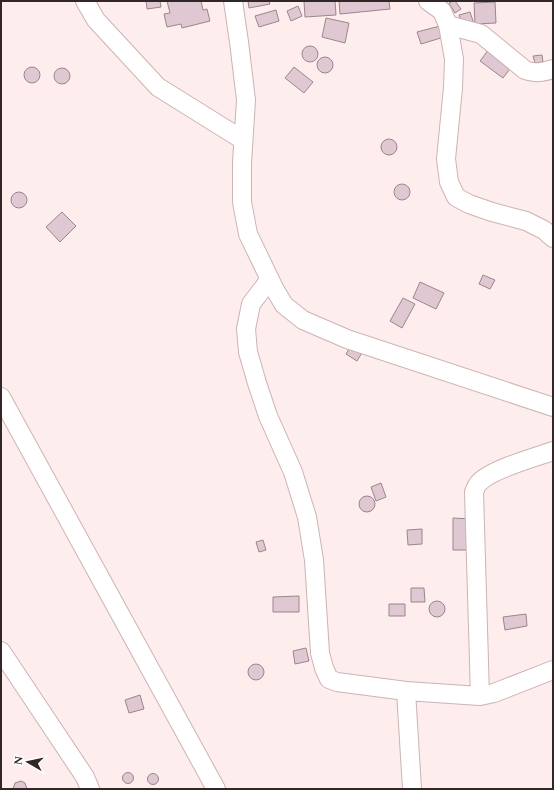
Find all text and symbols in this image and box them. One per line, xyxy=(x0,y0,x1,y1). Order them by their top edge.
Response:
north arrow xyxy=(8,742,48,782)
text: N xyxy=(10,755,28,766)

